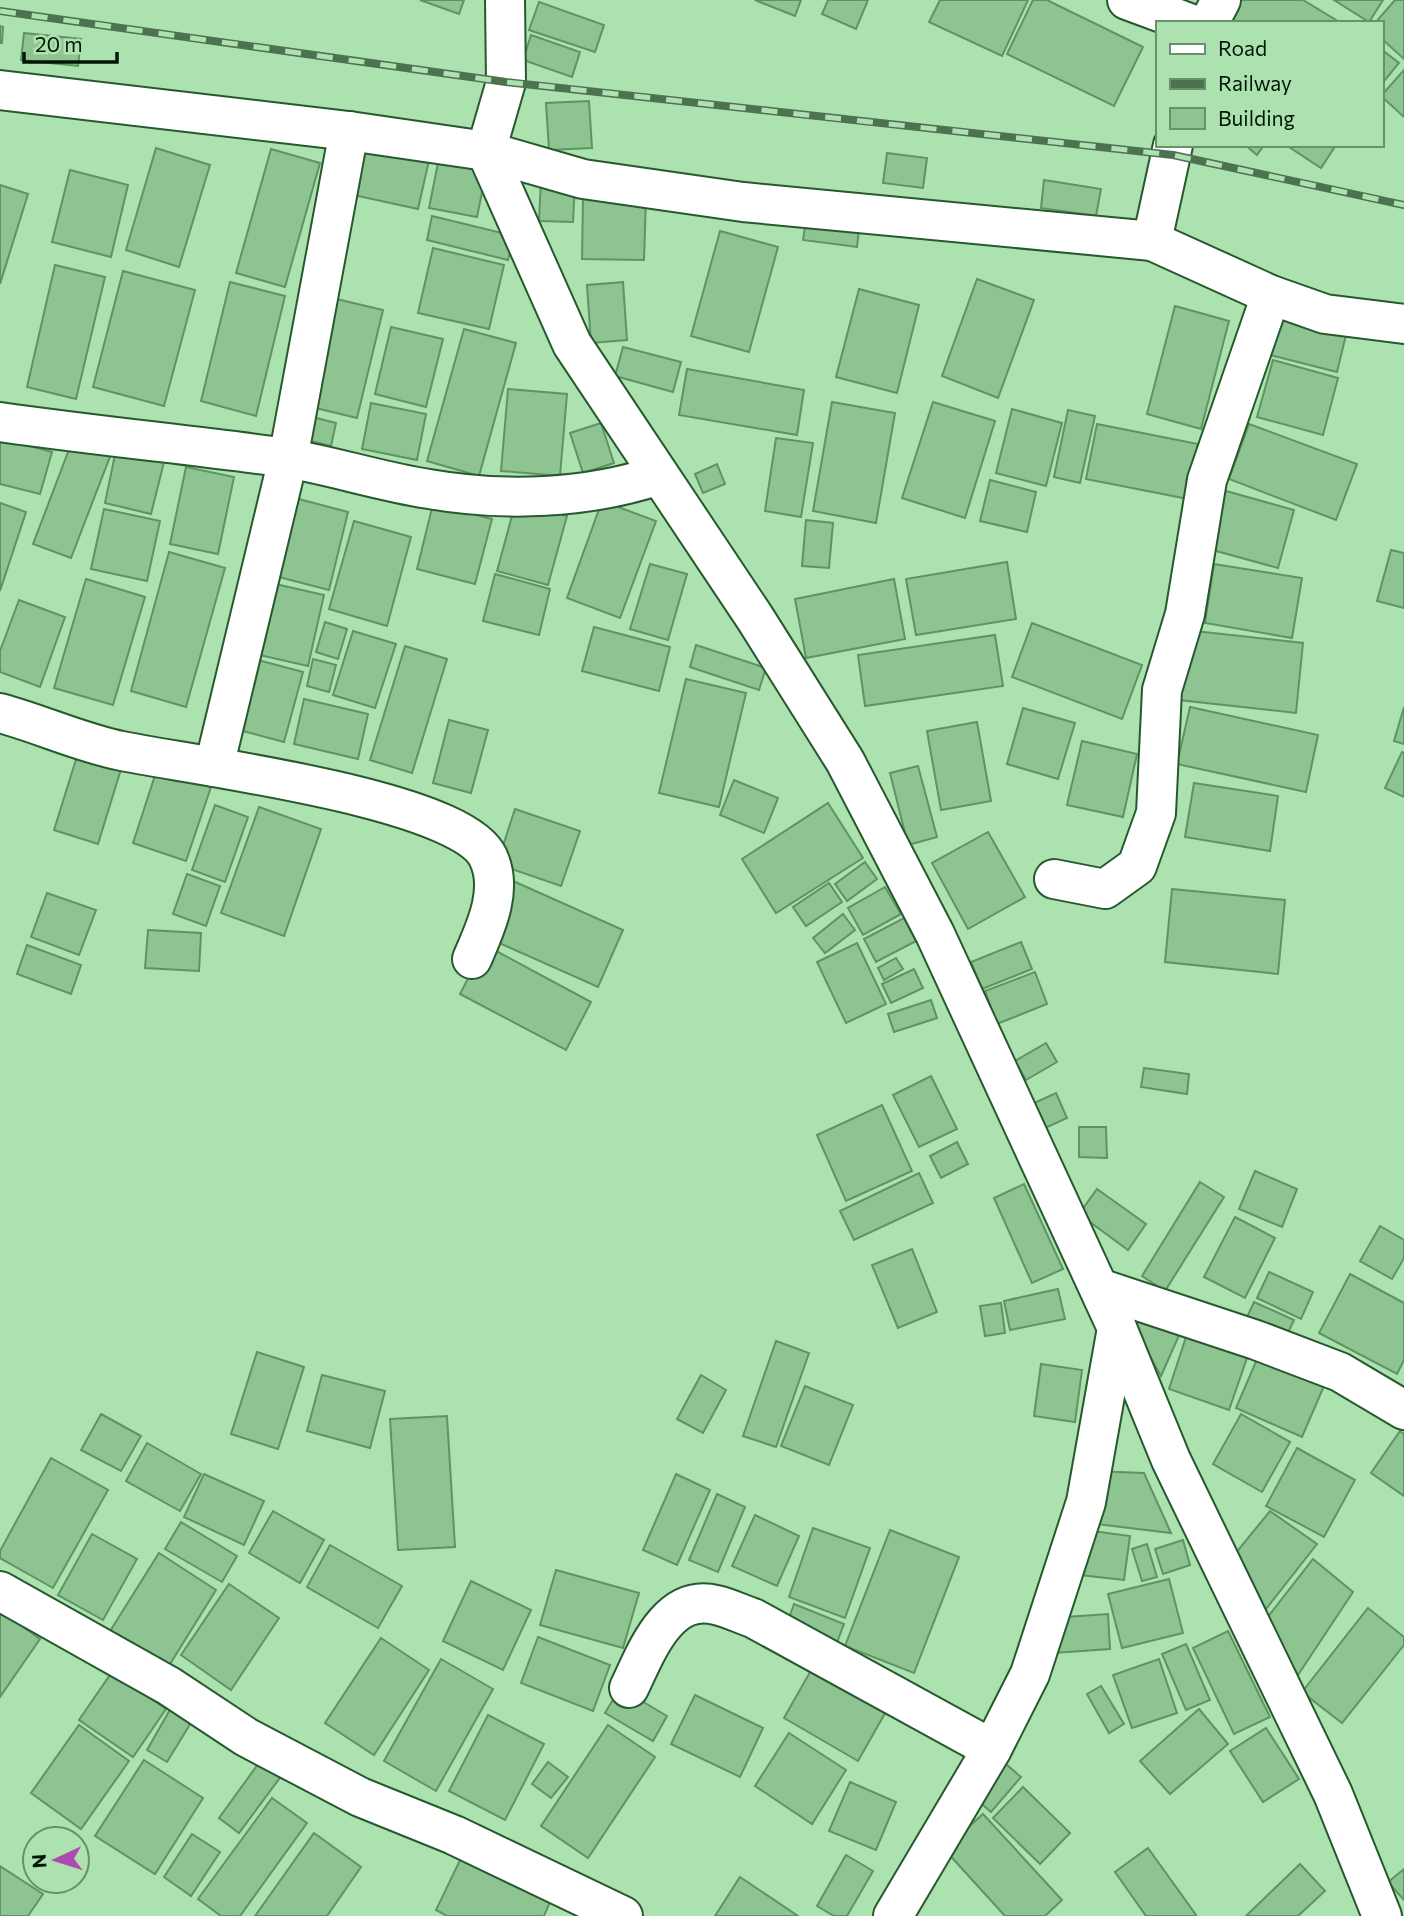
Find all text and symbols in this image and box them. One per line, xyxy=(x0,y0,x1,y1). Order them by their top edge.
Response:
scale bar xyxy=(24,21,117,65)
legend xyxy=(1156,21,1383,147)
text: 20 m xyxy=(35,31,83,56)
text: Road xyxy=(1218,35,1267,60)
text: Railway xyxy=(1218,70,1292,95)
text: Building xyxy=(1218,105,1295,130)
north arrow xyxy=(21,1825,91,1895)
text: N xyxy=(27,1853,51,1869)

